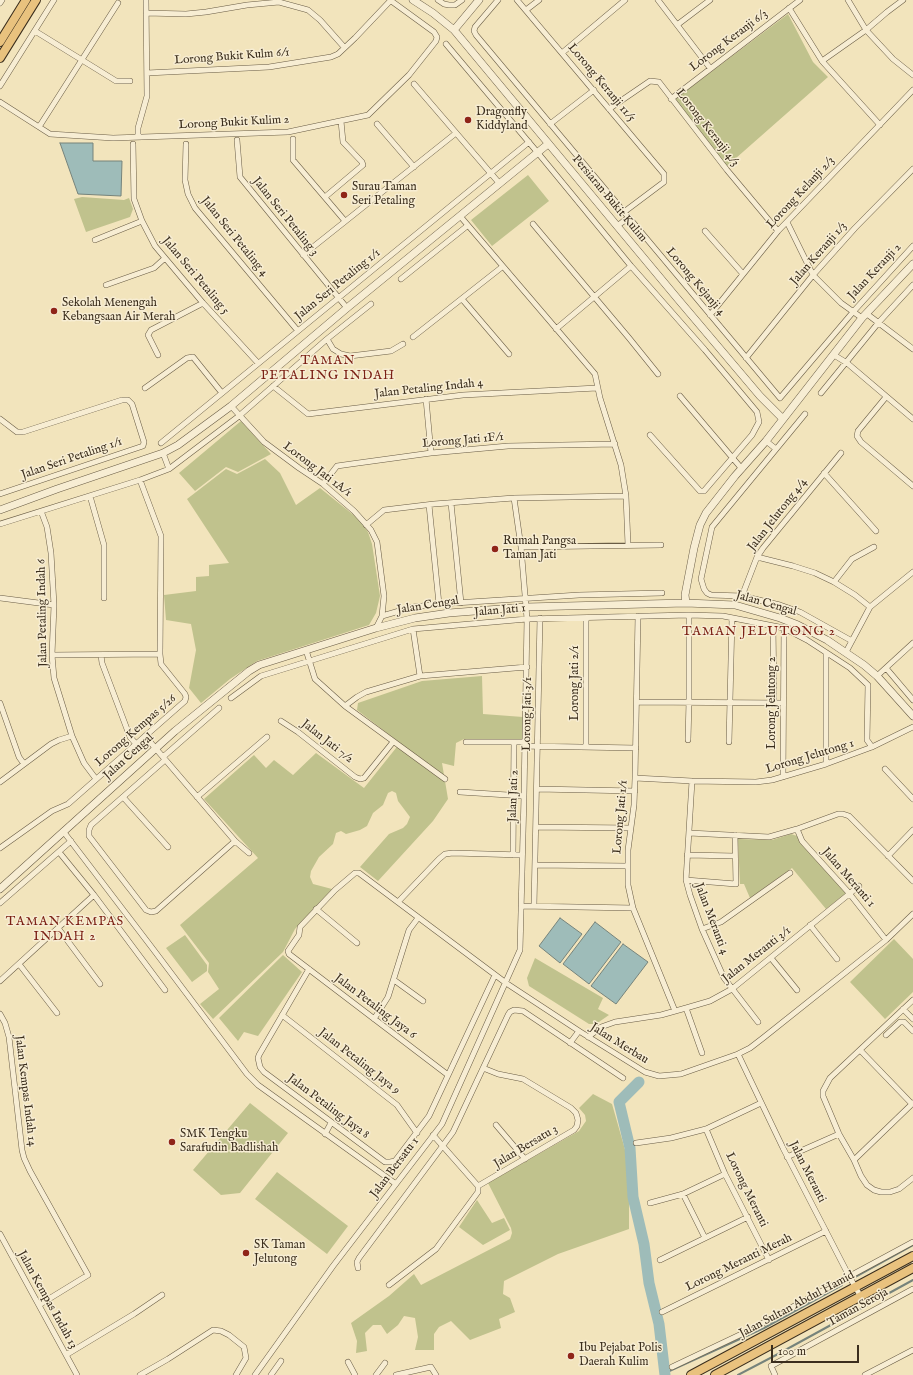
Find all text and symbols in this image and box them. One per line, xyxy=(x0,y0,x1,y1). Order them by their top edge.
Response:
street label: Lorong Keranji 6/3 xyxy=(687,7,771,75)
street label: Lorong Keranji 11/5 xyxy=(564,41,638,125)
street label: Lorong Bukit Kulm 6/1 xyxy=(174,46,290,68)
street label: Lorong Keranji 4/3 xyxy=(672,86,742,170)
place label: Dragonfly Kiddyland xyxy=(476,106,528,134)
street label: Lorong Bukit Kulim 2 xyxy=(178,113,290,133)
marker: Dragonfly Kiddyland xyxy=(463,115,473,125)
street label: Persiaran Bukit Kulim xyxy=(568,153,650,245)
street label: Lorong Kelanji 2/3 xyxy=(764,154,838,232)
street label: Jalan Seri Petaling 3 xyxy=(249,175,321,259)
place label: Surau Taman Seri Petaling xyxy=(352,181,417,209)
marker: Surau Taman Seri Petaling xyxy=(339,190,349,200)
street label: Jalan Seri Petaling 4 xyxy=(197,194,271,280)
street label: Jalan Keranji 1/3 xyxy=(788,219,850,289)
street label: Jalan Seri Petaling 5 xyxy=(158,234,232,318)
street label: Jalan Keranji 2 xyxy=(845,241,905,303)
street label: Lorong Kejanji 4 xyxy=(662,245,728,319)
street label: Jalan Seri Petaling 1/1 xyxy=(292,246,384,324)
place label: Sekolah Menengah Kebangsaan Air Merah xyxy=(62,297,175,325)
marker: Sekolah Menengah Kebangsaan Air Merah xyxy=(49,306,59,316)
district label: TAMAN PETALING INDAH xyxy=(261,353,395,384)
street label: Jalan Petaling Indah 4 xyxy=(374,376,484,402)
street label: Lorong Jati 1F/1 xyxy=(422,430,504,452)
street label: Jalan Seri Petaling 1/1 xyxy=(20,435,124,483)
street label: Lorong Jati 1A/1 xyxy=(280,439,354,501)
street label: Jalan Jelutong 4/4 xyxy=(745,476,811,554)
place label: Rumah Pangsa Taman Jati xyxy=(503,535,576,563)
marker: Rumah Pangsa Taman Jati xyxy=(490,544,500,554)
street label: Jalan Petaling Indah 6 xyxy=(35,559,51,667)
street label: Jalan Cengal xyxy=(734,588,798,620)
street label: Jalan Cengal xyxy=(396,594,460,618)
street label: Jalan Jati 1 xyxy=(474,602,526,620)
district label: TAMAN JELUTONG 2 xyxy=(682,624,836,640)
street label: Lorong Jati 2/1 xyxy=(569,645,583,721)
street label: Lorong Jelutong 2 xyxy=(766,657,780,749)
street label: Lorong Jati 3/1 xyxy=(520,677,536,751)
street label: Lorong Kempas 5/26 xyxy=(93,692,179,770)
street label: Jalan Jati 7/2 xyxy=(298,717,356,767)
street label: Jalan Cengal xyxy=(101,731,157,783)
street label: Lorong Jelutong 1 xyxy=(764,737,856,777)
street label: Jalan Jati 2 xyxy=(506,769,522,823)
street label: Lorong Jati 1/1 xyxy=(611,779,631,855)
street label: Jalan Meranti 1 xyxy=(818,845,878,911)
street label: Jalan Meranti 4 xyxy=(691,881,731,957)
district label: TAMAN KEMPAS INDAH 2 xyxy=(6,914,124,945)
street label: Jalan Meranti 3/1 xyxy=(720,924,794,986)
street label: Jalan Petaling Jaya 6 xyxy=(331,971,419,1043)
street label: Jalan Merbau xyxy=(587,1020,651,1068)
street label: Jalan Petaling Jaya 9 xyxy=(315,1026,403,1098)
street label: Jalan Kempas Indah 14 xyxy=(11,1035,39,1147)
street label: Jalan Petaling Jaya 8 xyxy=(284,1072,372,1142)
street label: Jalan Bersatu 3 xyxy=(491,1122,561,1172)
place label: SMK Tengku Sarafudin Badlishah xyxy=(180,1128,278,1156)
street label: Jalan Bersatu 1 xyxy=(368,1135,422,1201)
marker: SMK Tengku Sarafudin Badlishah xyxy=(167,1137,177,1147)
street label: Jalan Meranti xyxy=(785,1139,829,1205)
street label: Lorong Meranti xyxy=(722,1150,770,1230)
street label: Lorong Meranti Merah xyxy=(683,1231,795,1295)
place label: SK Taman Jelutong xyxy=(254,1239,305,1267)
street label: Jalan Kempas Indah 13 xyxy=(14,1248,80,1352)
marker: SK Taman Jelutong xyxy=(241,1248,251,1258)
street label: Jalan Sultan Abdul Hamid xyxy=(737,1268,857,1342)
street label: Taman Seroja xyxy=(825,1285,891,1331)
scale bar xyxy=(773,1337,861,1363)
place label: Ibu Pejabat Polis Daerah Kulim xyxy=(579,1342,662,1370)
text: 100 m xyxy=(778,1344,806,1359)
marker: Ibu Pejabat Polis Daerah Kulim xyxy=(566,1351,576,1361)

